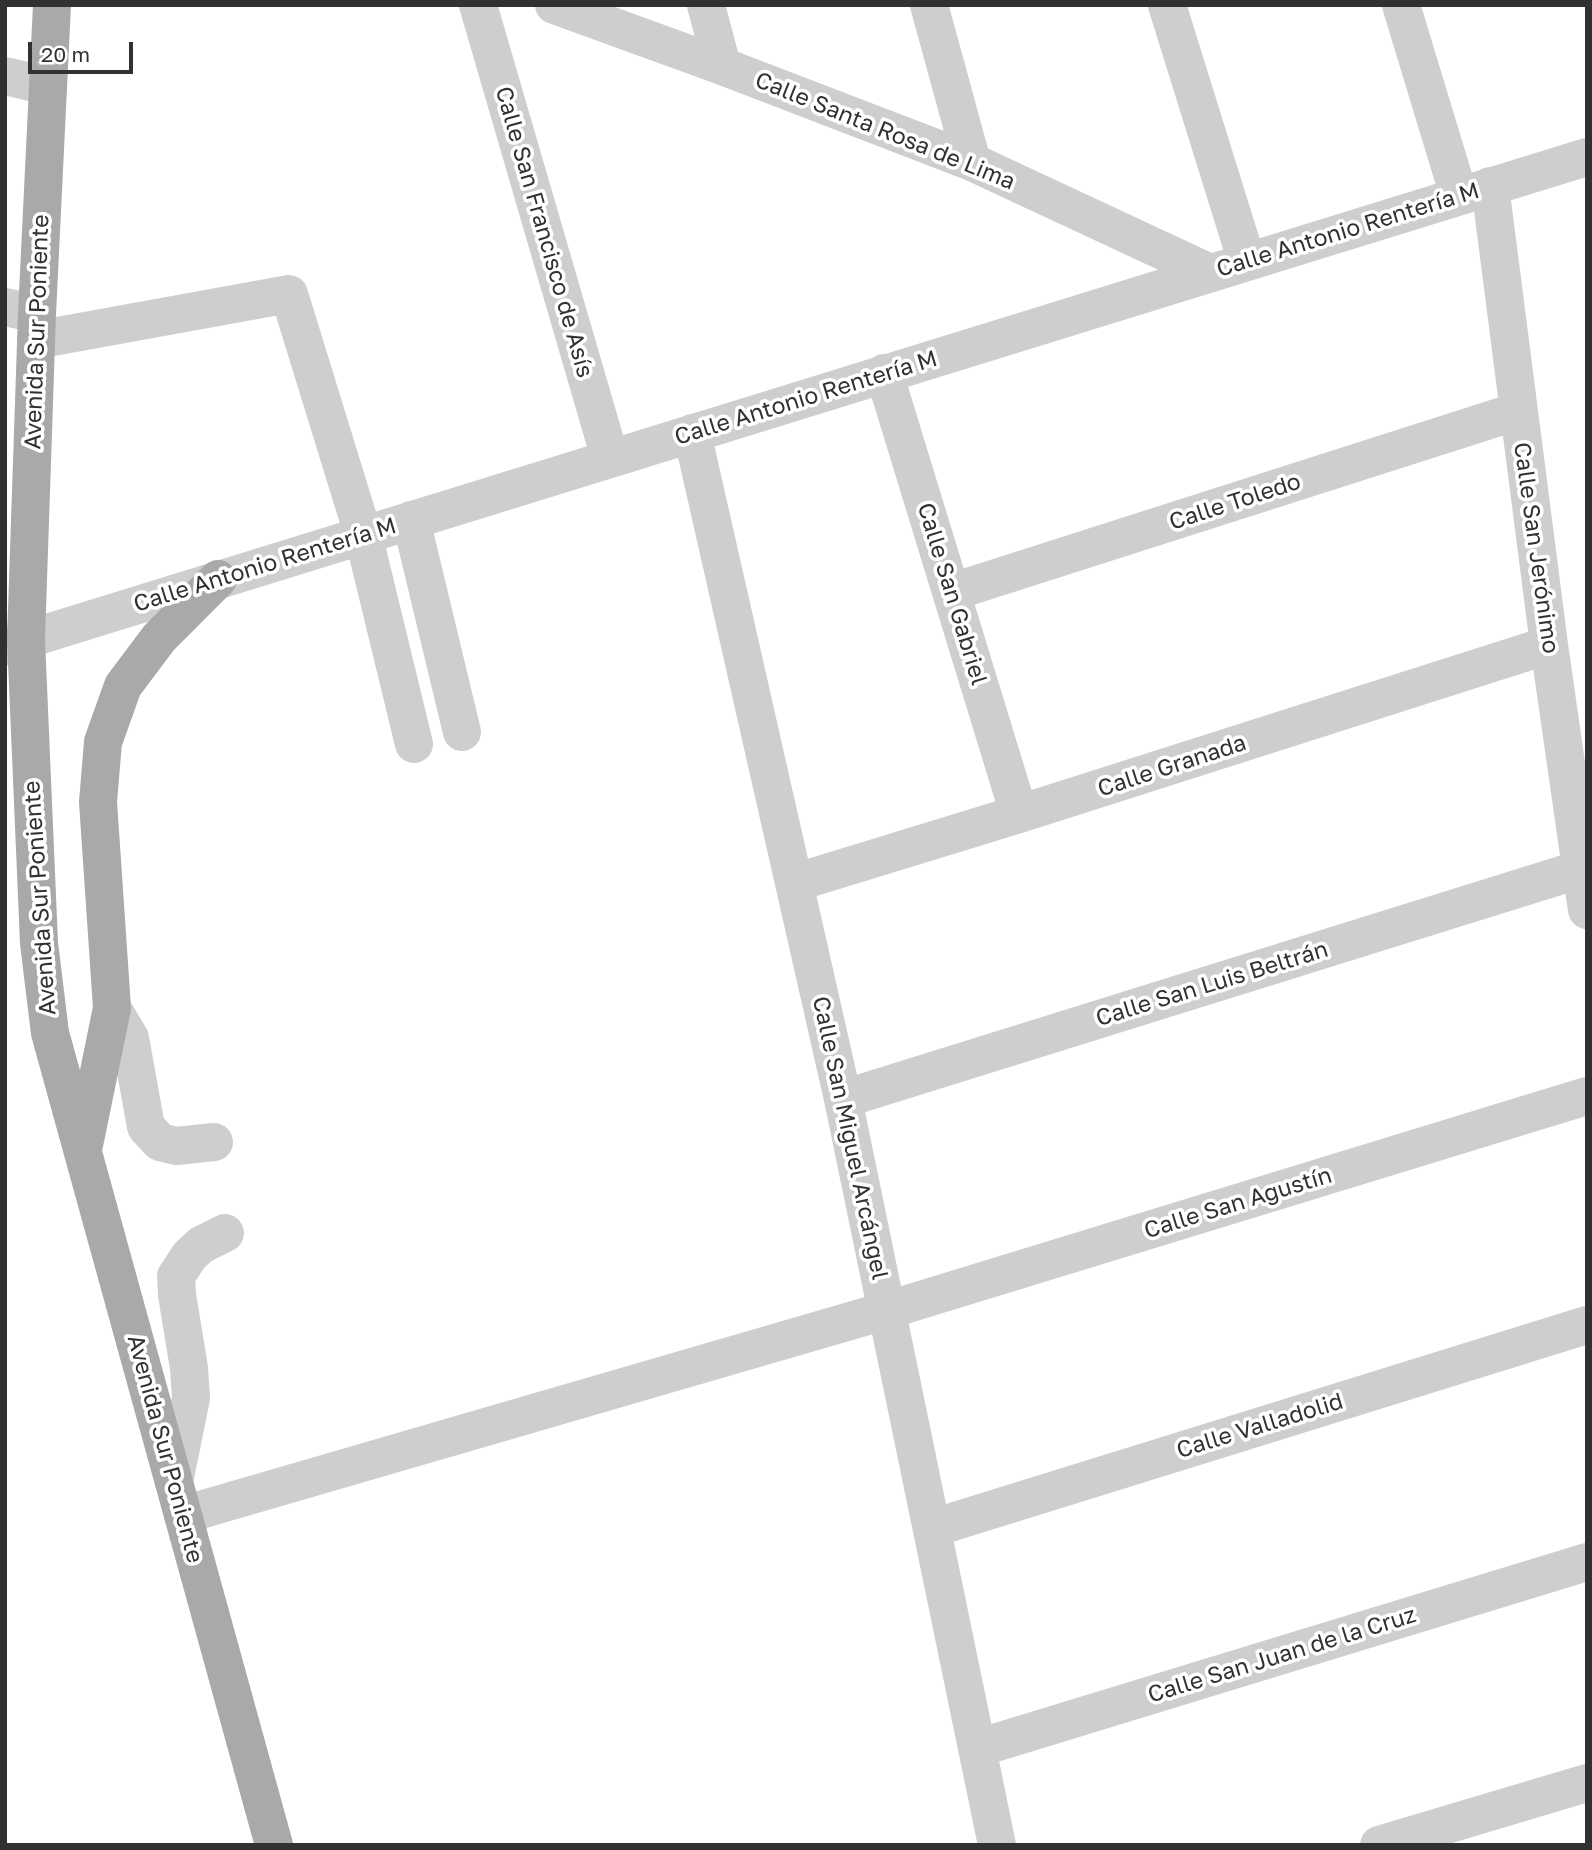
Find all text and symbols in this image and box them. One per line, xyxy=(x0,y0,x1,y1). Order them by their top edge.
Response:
scale bar xyxy=(32,28,136,72)
text: 20 m xyxy=(41,41,90,67)
street label: Calle Santa Rosa de Lima xyxy=(751,66,1019,196)
street label: Calle San Francisco de Asís xyxy=(489,83,599,381)
street label: Calle Antonio Rentería M xyxy=(1213,177,1483,283)
street label: Avenida Sur Poniente xyxy=(19,214,55,450)
street label: Calle Antonio Rentería M xyxy=(671,345,941,451)
street label: Calle San Jerónimo xyxy=(1508,441,1564,655)
street label: Calle Toledo xyxy=(1166,468,1304,536)
street label: Calle San Gabriel xyxy=(911,500,993,688)
street label: Calle Antonio Rentería M xyxy=(130,512,400,618)
street label: Calle Granada xyxy=(1094,729,1250,803)
street label: Avenida Sur Poniente xyxy=(18,780,62,1016)
street label: Calle San Luis Beltrán xyxy=(1093,936,1331,1032)
street label: Calle San Miguel Arcángel xyxy=(806,994,894,1282)
street label: Calle San Agustín xyxy=(1141,1161,1335,1245)
street label: Avenida Sur Poniente xyxy=(121,1332,209,1566)
street label: Calle Valladolid xyxy=(1173,1388,1347,1464)
street label: Calle San Juan de la Cruz xyxy=(1145,1601,1419,1709)

